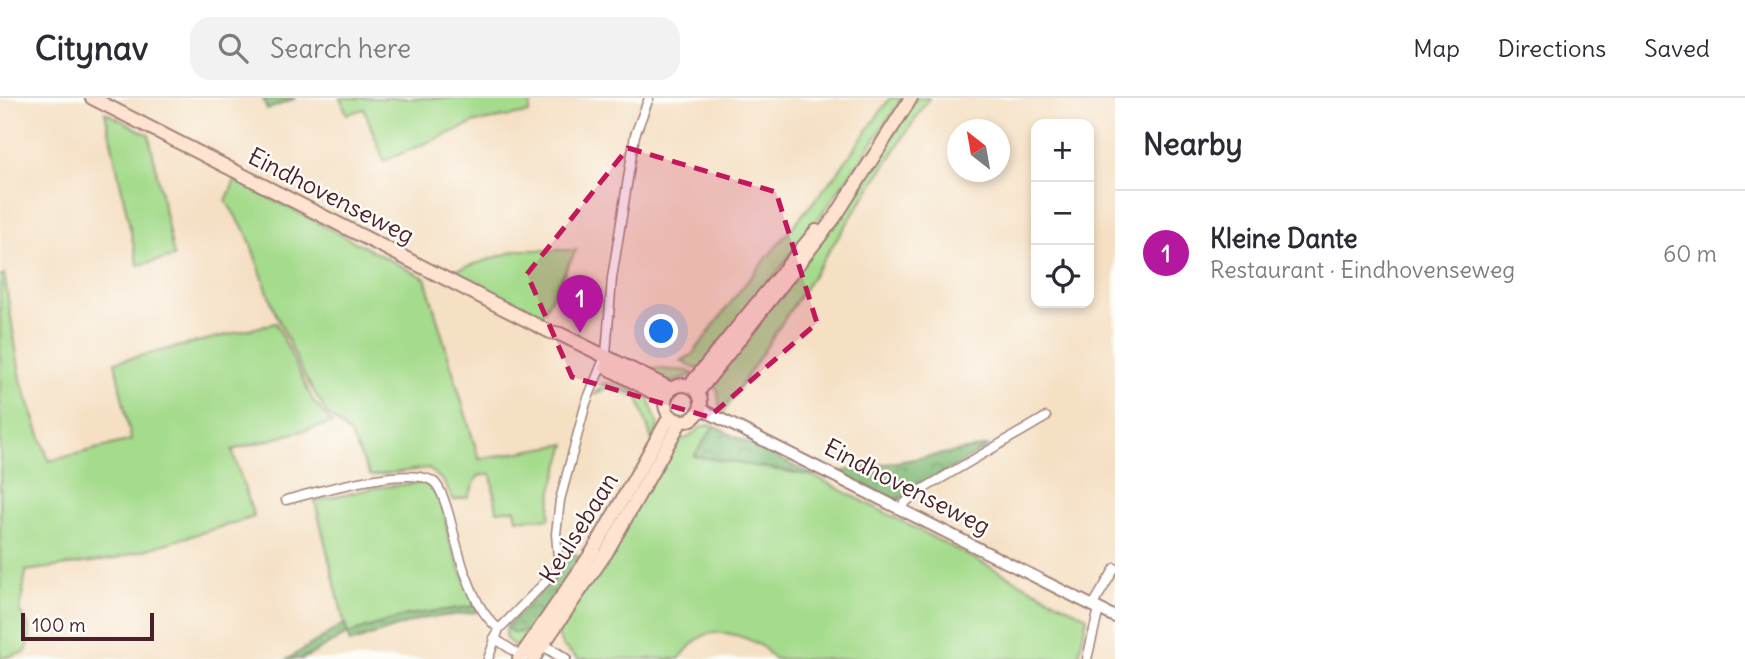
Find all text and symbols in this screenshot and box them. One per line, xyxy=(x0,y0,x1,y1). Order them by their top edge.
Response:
search box xyxy=(190,17,680,80)
text: Citynav xyxy=(35,27,148,69)
icon: search xyxy=(214,29,252,67)
text: Search here xyxy=(270,32,411,65)
text: Map xyxy=(1413,33,1460,63)
text: Directions xyxy=(1498,33,1606,63)
text: Saved xyxy=(1644,33,1710,63)
north arrow xyxy=(947,119,1010,182)
map controls xyxy=(1031,119,1094,308)
button: + xyxy=(1031,119,1094,182)
text: Nearby xyxy=(1143,125,1243,163)
street label: Eindhovenseweg xyxy=(243,140,420,250)
button: − xyxy=(1031,182,1094,245)
text: Kleine Dante xyxy=(1210,222,1358,255)
text: 1 xyxy=(1161,239,1171,268)
text: 60 m xyxy=(1663,239,1717,268)
button: locate xyxy=(1031,245,1094,308)
text: Restaurant · Eindhovenseweg xyxy=(1210,255,1515,284)
pin: 1 xyxy=(557,275,603,333)
your location xyxy=(644,314,678,348)
street label: Eindhovenseweg xyxy=(819,431,996,541)
street label: Keulsebaan xyxy=(532,466,624,588)
scale bar xyxy=(21,610,154,642)
text: 100 m xyxy=(32,613,86,637)

